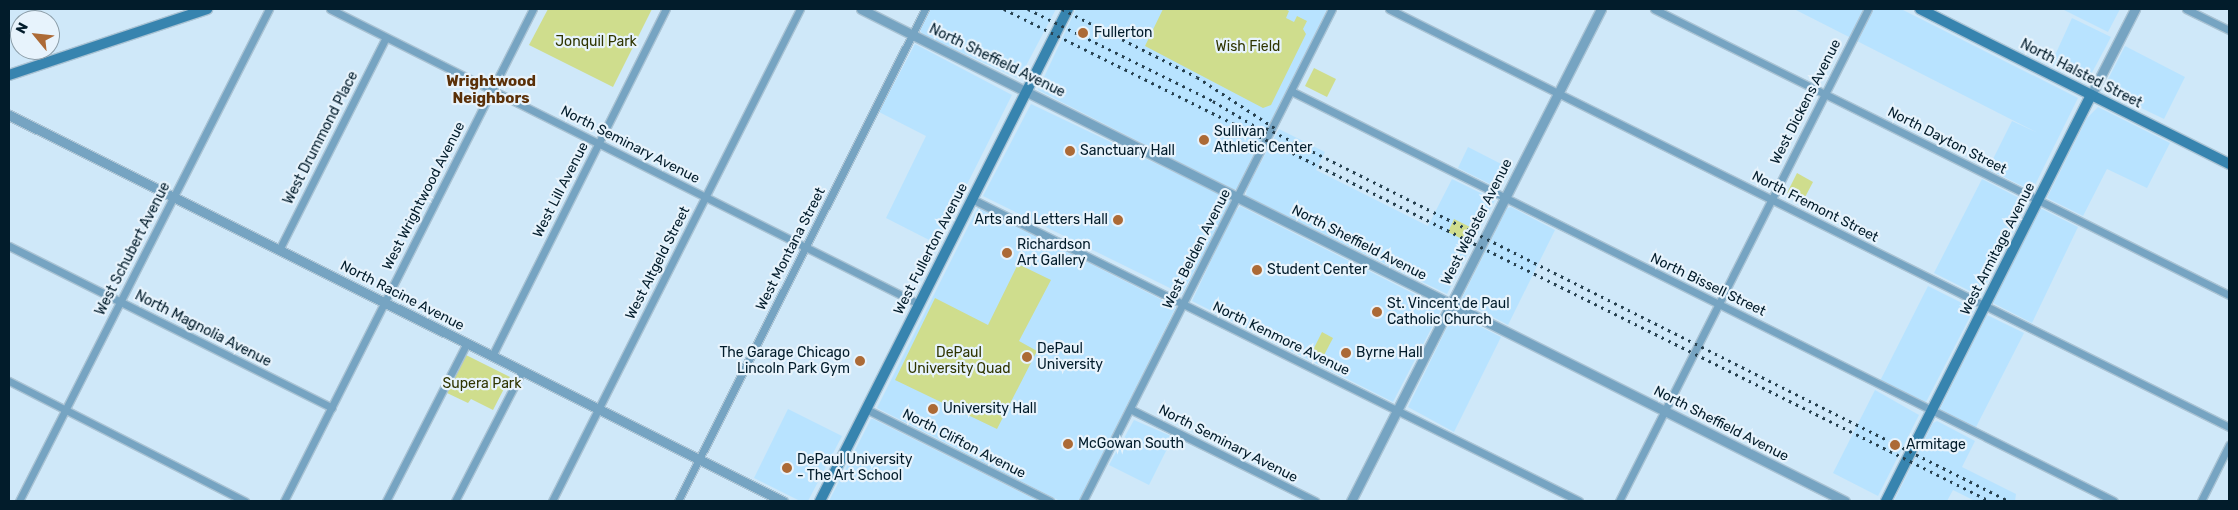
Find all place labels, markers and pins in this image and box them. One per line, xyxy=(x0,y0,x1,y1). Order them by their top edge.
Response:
place label: Fullerton xyxy=(1094,25,1152,41)
marker: Fullerton xyxy=(1076,26,1090,40)
place label: Sullivan Athletic Center xyxy=(1214,124,1312,156)
marker: Sullivan Athletic Center xyxy=(1198,134,1210,146)
place label: Sanctuary Hall xyxy=(1080,143,1175,159)
marker: Sanctuary Hall xyxy=(1064,145,1076,157)
place label: Arts and Letters Hall xyxy=(975,212,1108,228)
marker: Arts and Letters Hall xyxy=(1112,214,1124,226)
place label: Richardson Art Gallery xyxy=(1017,237,1091,270)
marker: Richardson Art Gallery xyxy=(1001,247,1013,259)
place label: Student Center xyxy=(1267,262,1367,278)
marker: Student Center xyxy=(1251,264,1263,276)
place label: St. Vincent de Paul Catholic Church xyxy=(1387,296,1510,328)
marker: St. Vincent de Paul Catholic Church xyxy=(1371,306,1383,318)
place label: DePaul University xyxy=(1037,341,1103,374)
place label: The Garage Chicago Lincoln Park Gym xyxy=(719,345,850,378)
place label: Byrne Hall xyxy=(1356,345,1423,361)
marker: Byrne Hall xyxy=(1340,347,1352,359)
marker: DePaul University xyxy=(1021,351,1033,363)
marker: The Garage Chicago Lincoln Park Gym xyxy=(854,355,866,367)
place label: University Hall xyxy=(943,401,1037,417)
marker: University Hall xyxy=(927,403,939,415)
place label: McGowan South xyxy=(1078,436,1184,452)
place label: Armitage xyxy=(1906,437,1966,453)
marker: McGowan South xyxy=(1062,438,1074,450)
marker: Armitage xyxy=(1888,438,1902,452)
place label: DePaul University - The Art School xyxy=(797,452,912,484)
marker: DePaul University - The Art School xyxy=(781,462,793,474)

